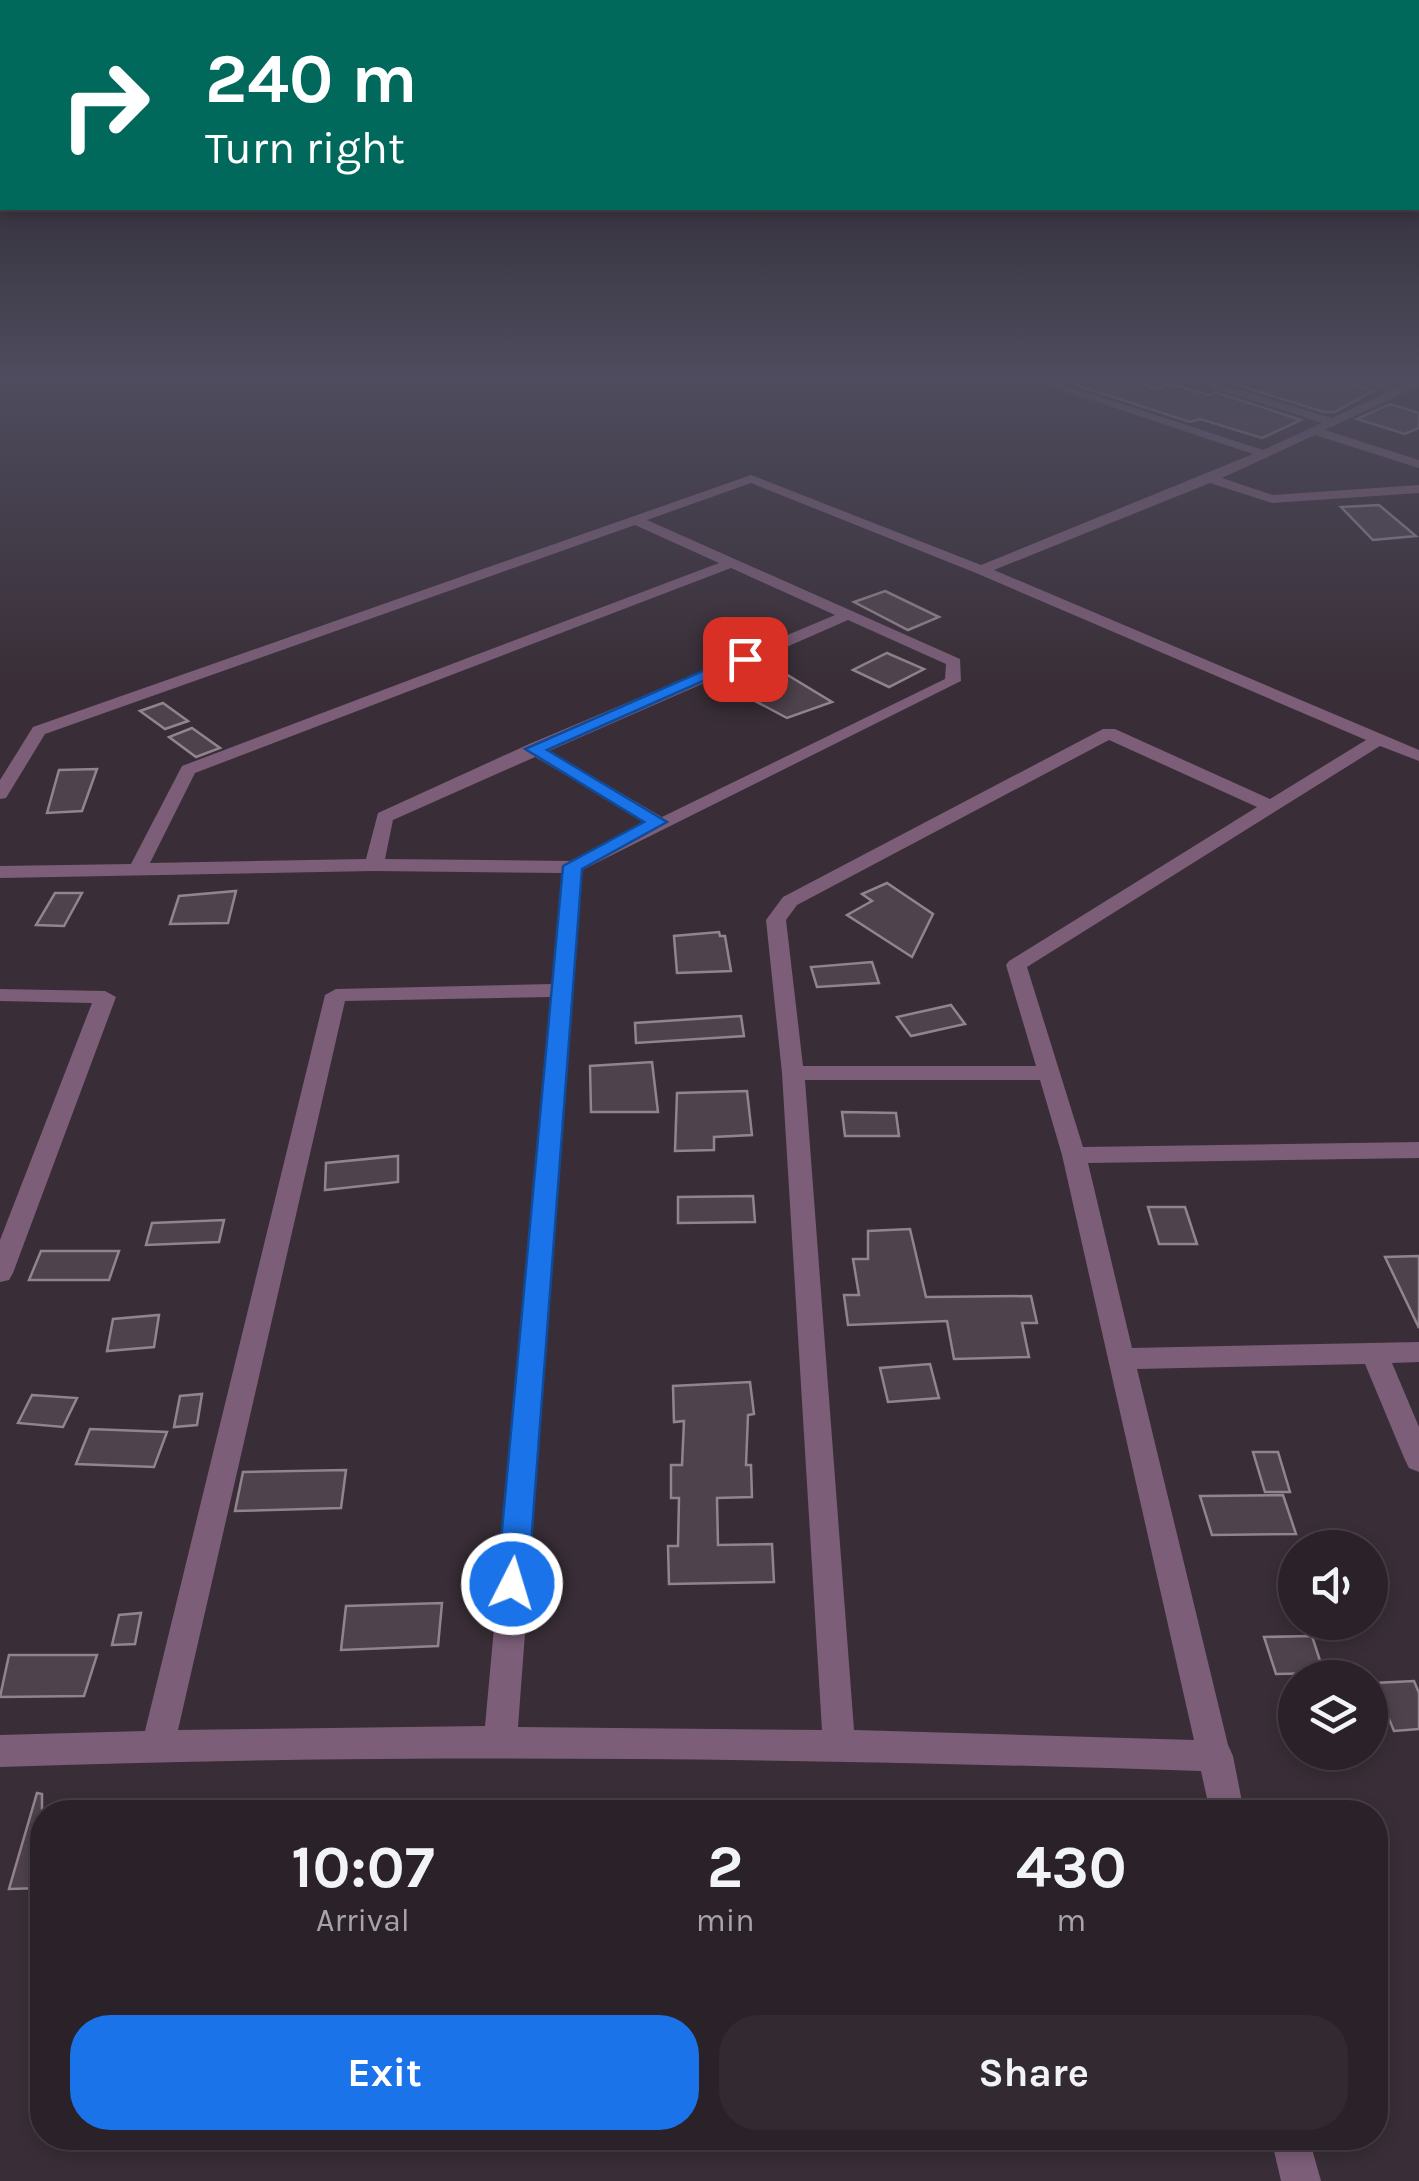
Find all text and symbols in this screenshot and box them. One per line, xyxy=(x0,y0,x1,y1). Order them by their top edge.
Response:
text: 240 m xyxy=(205,38,417,120)
icon: right xyxy=(40,40,170,170)
text: Turn right xyxy=(205,122,405,174)
pin xyxy=(703,617,788,702)
icon: arrive xyxy=(718,632,773,687)
map controls xyxy=(1278,1530,1388,1770)
button: sound xyxy=(1278,1530,1388,1640)
position arrow xyxy=(460,1532,564,1636)
button: layers xyxy=(1278,1660,1388,1770)
text: 10:07 xyxy=(291,1832,435,1902)
text: 2 xyxy=(707,1832,743,1902)
text: 430 xyxy=(1016,1832,1127,1902)
text: Arrival xyxy=(316,1902,410,1939)
text: min xyxy=(696,1902,755,1939)
text: m xyxy=(1056,1902,1086,1939)
button: Exit xyxy=(70,2015,699,2130)
button: Share xyxy=(719,2015,1348,2130)

